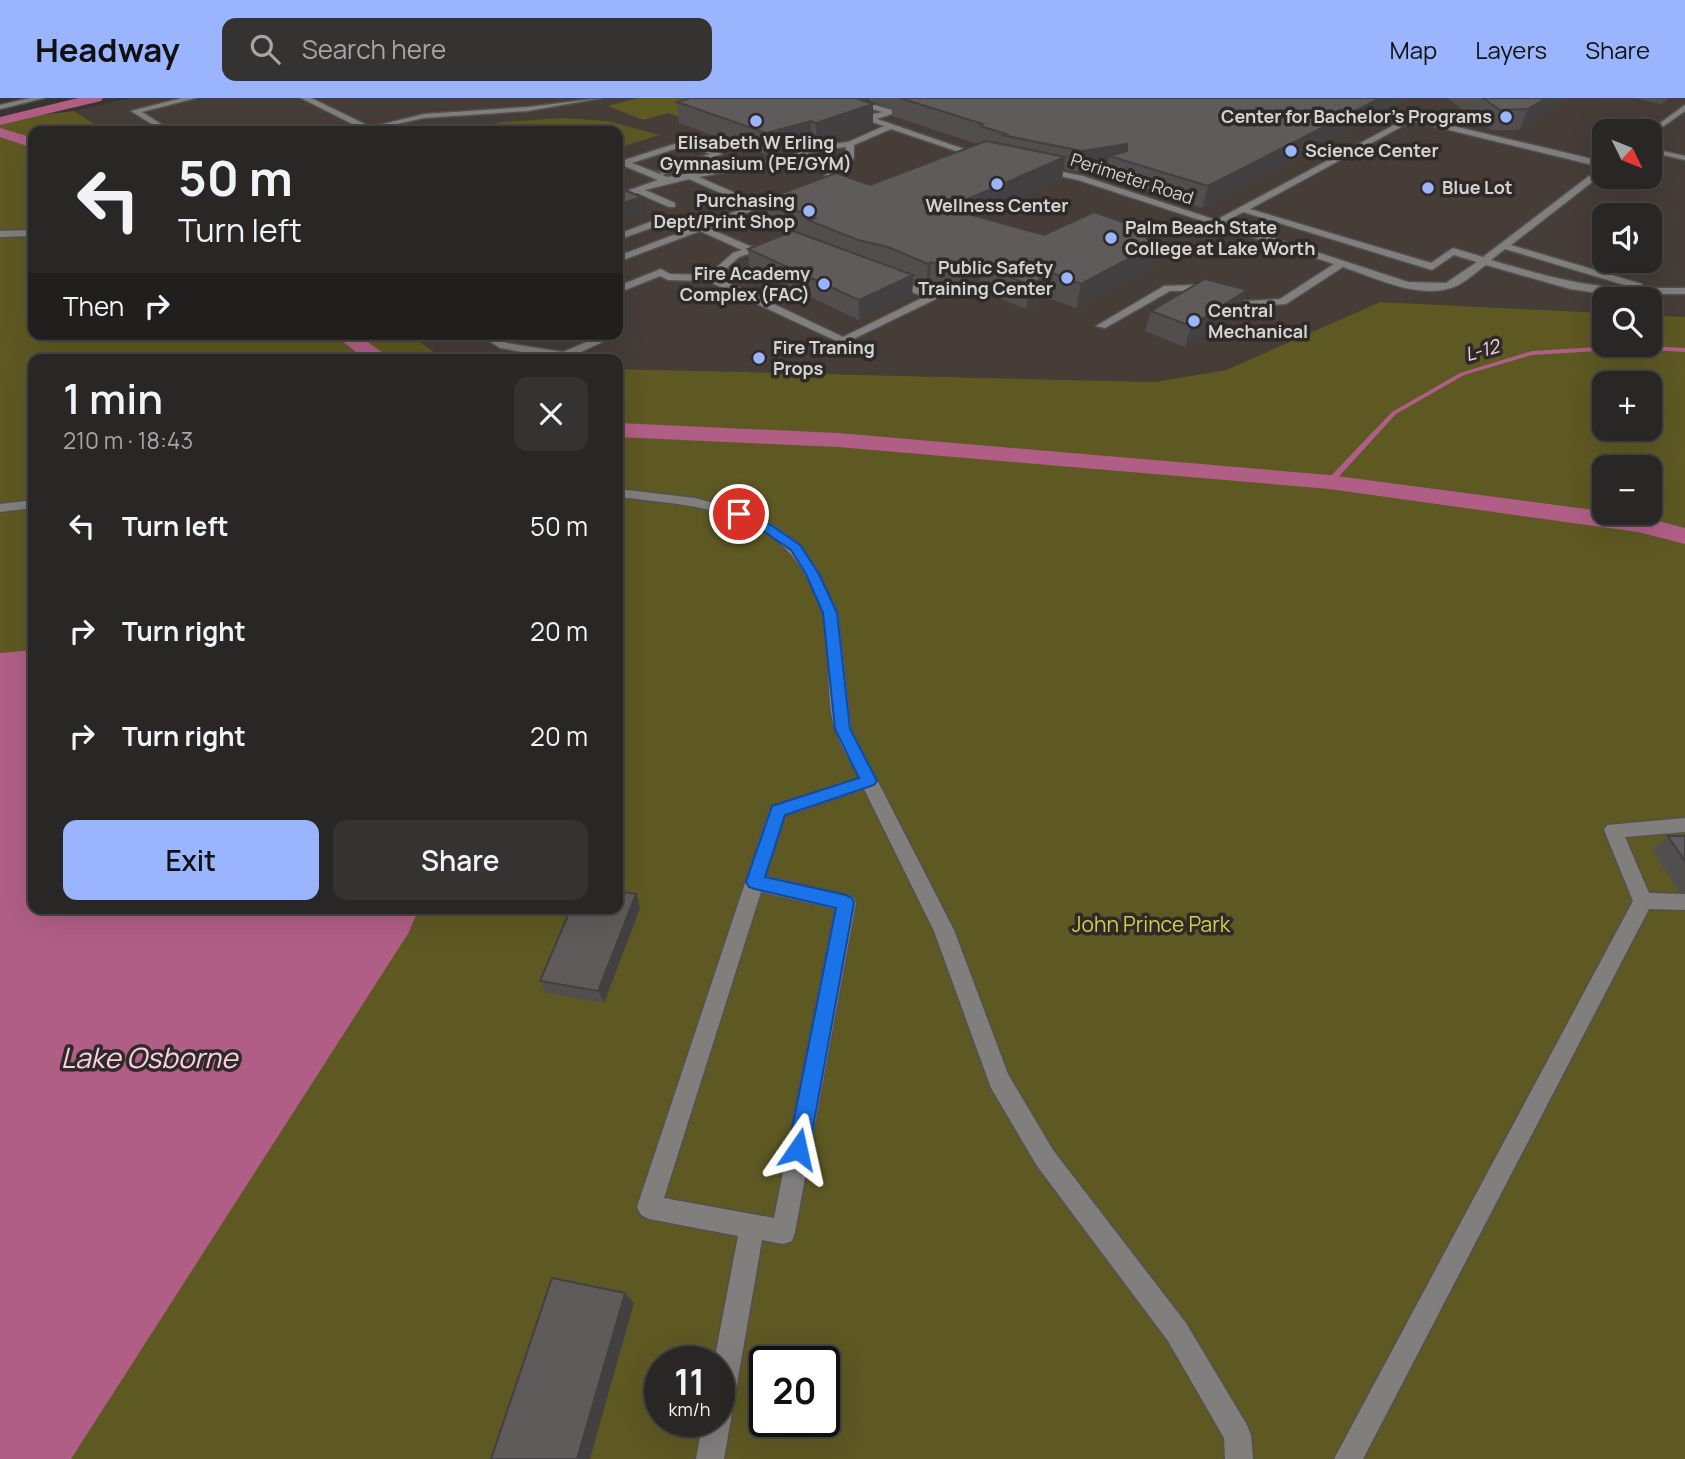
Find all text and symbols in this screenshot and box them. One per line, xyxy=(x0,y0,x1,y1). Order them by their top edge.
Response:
search box xyxy=(222,18,712,81)
text: Headway xyxy=(35,27,180,72)
icon: search xyxy=(246,30,284,68)
text: Search here xyxy=(302,31,446,67)
text: Map xyxy=(1390,33,1437,66)
text: Layers xyxy=(1475,33,1547,66)
text: Share xyxy=(1585,33,1650,66)
place label: Center for Bachelor’s Programs xyxy=(1221,104,1492,128)
marker: Center for Bachelor’s Programs xyxy=(1498,109,1514,125)
marker: Elisabeth W Erling Gymnasium (PE/GYM) xyxy=(748,113,764,129)
north arrow xyxy=(1592,119,1662,189)
map controls xyxy=(1592,119,1662,525)
place label: Elisabeth W Erling Gymnasium (PE/GYM) xyxy=(660,130,852,175)
place label: Science Center xyxy=(1305,138,1439,162)
marker: Science Center xyxy=(1283,143,1299,159)
text: 50 m xyxy=(178,144,293,211)
street label: Perimeter Road xyxy=(1068,147,1197,209)
icon: left xyxy=(63,154,154,245)
place label: Blue Lot xyxy=(1442,175,1513,199)
marker: Wellness Center xyxy=(989,176,1005,192)
marker: Blue Lot xyxy=(1420,180,1436,196)
place label: Purchasing Dept/Print Shop xyxy=(653,188,795,233)
place label: Wellness Center xyxy=(926,193,1068,217)
marker: Purchasing Dept/Print Shop xyxy=(801,203,817,219)
button: sound xyxy=(1592,203,1662,273)
text: Turn left xyxy=(178,208,302,252)
place label: Palm Beach State College at Lake Worth xyxy=(1125,215,1315,260)
marker: Palm Beach State College at Lake Worth xyxy=(1103,230,1119,246)
place label: Public Safety Training Center xyxy=(918,255,1053,300)
place label: Fire Academy Complex (FAC) xyxy=(680,261,810,306)
marker: Public Safety Training Center xyxy=(1059,270,1075,286)
marker: Fire Academy Complex (FAC) xyxy=(816,276,832,292)
icon: right xyxy=(138,287,176,325)
button: search xyxy=(1592,287,1662,357)
text: Then xyxy=(63,288,124,324)
place label: Central Mechanical xyxy=(1208,298,1308,343)
marker: Central Mechanical xyxy=(1186,313,1202,329)
water label: L-12 xyxy=(1462,332,1504,367)
place label: Fire Traning Props xyxy=(773,335,875,380)
marker: Fire Traning Props xyxy=(751,350,767,366)
text: 1 min xyxy=(63,369,163,427)
button: + xyxy=(1592,371,1662,441)
button: close xyxy=(514,377,588,451)
text: 210 m · 18:43 xyxy=(63,424,193,456)
button: − xyxy=(1592,455,1662,525)
pin xyxy=(709,484,769,544)
icon: arrive xyxy=(720,495,758,533)
icon: left xyxy=(63,507,101,545)
text: Turn left xyxy=(122,508,229,544)
text: 50 m xyxy=(530,508,588,544)
icon: right xyxy=(63,612,101,650)
text: Turn right xyxy=(122,613,246,649)
text: 20 m xyxy=(530,613,588,649)
icon: right xyxy=(63,717,101,755)
text: Turn right xyxy=(122,718,246,754)
text: 20 m xyxy=(530,718,588,754)
button: Exit xyxy=(63,820,319,900)
button: Share xyxy=(333,820,588,900)
park label: John Prince Park xyxy=(1072,910,1231,938)
water label: Lake Osborne xyxy=(61,1038,239,1076)
position arrow xyxy=(761,1112,835,1186)
speed limit sign: 20 xyxy=(749,1346,840,1437)
text: 11 xyxy=(674,1358,705,1406)
text: km/h xyxy=(669,1397,710,1421)

